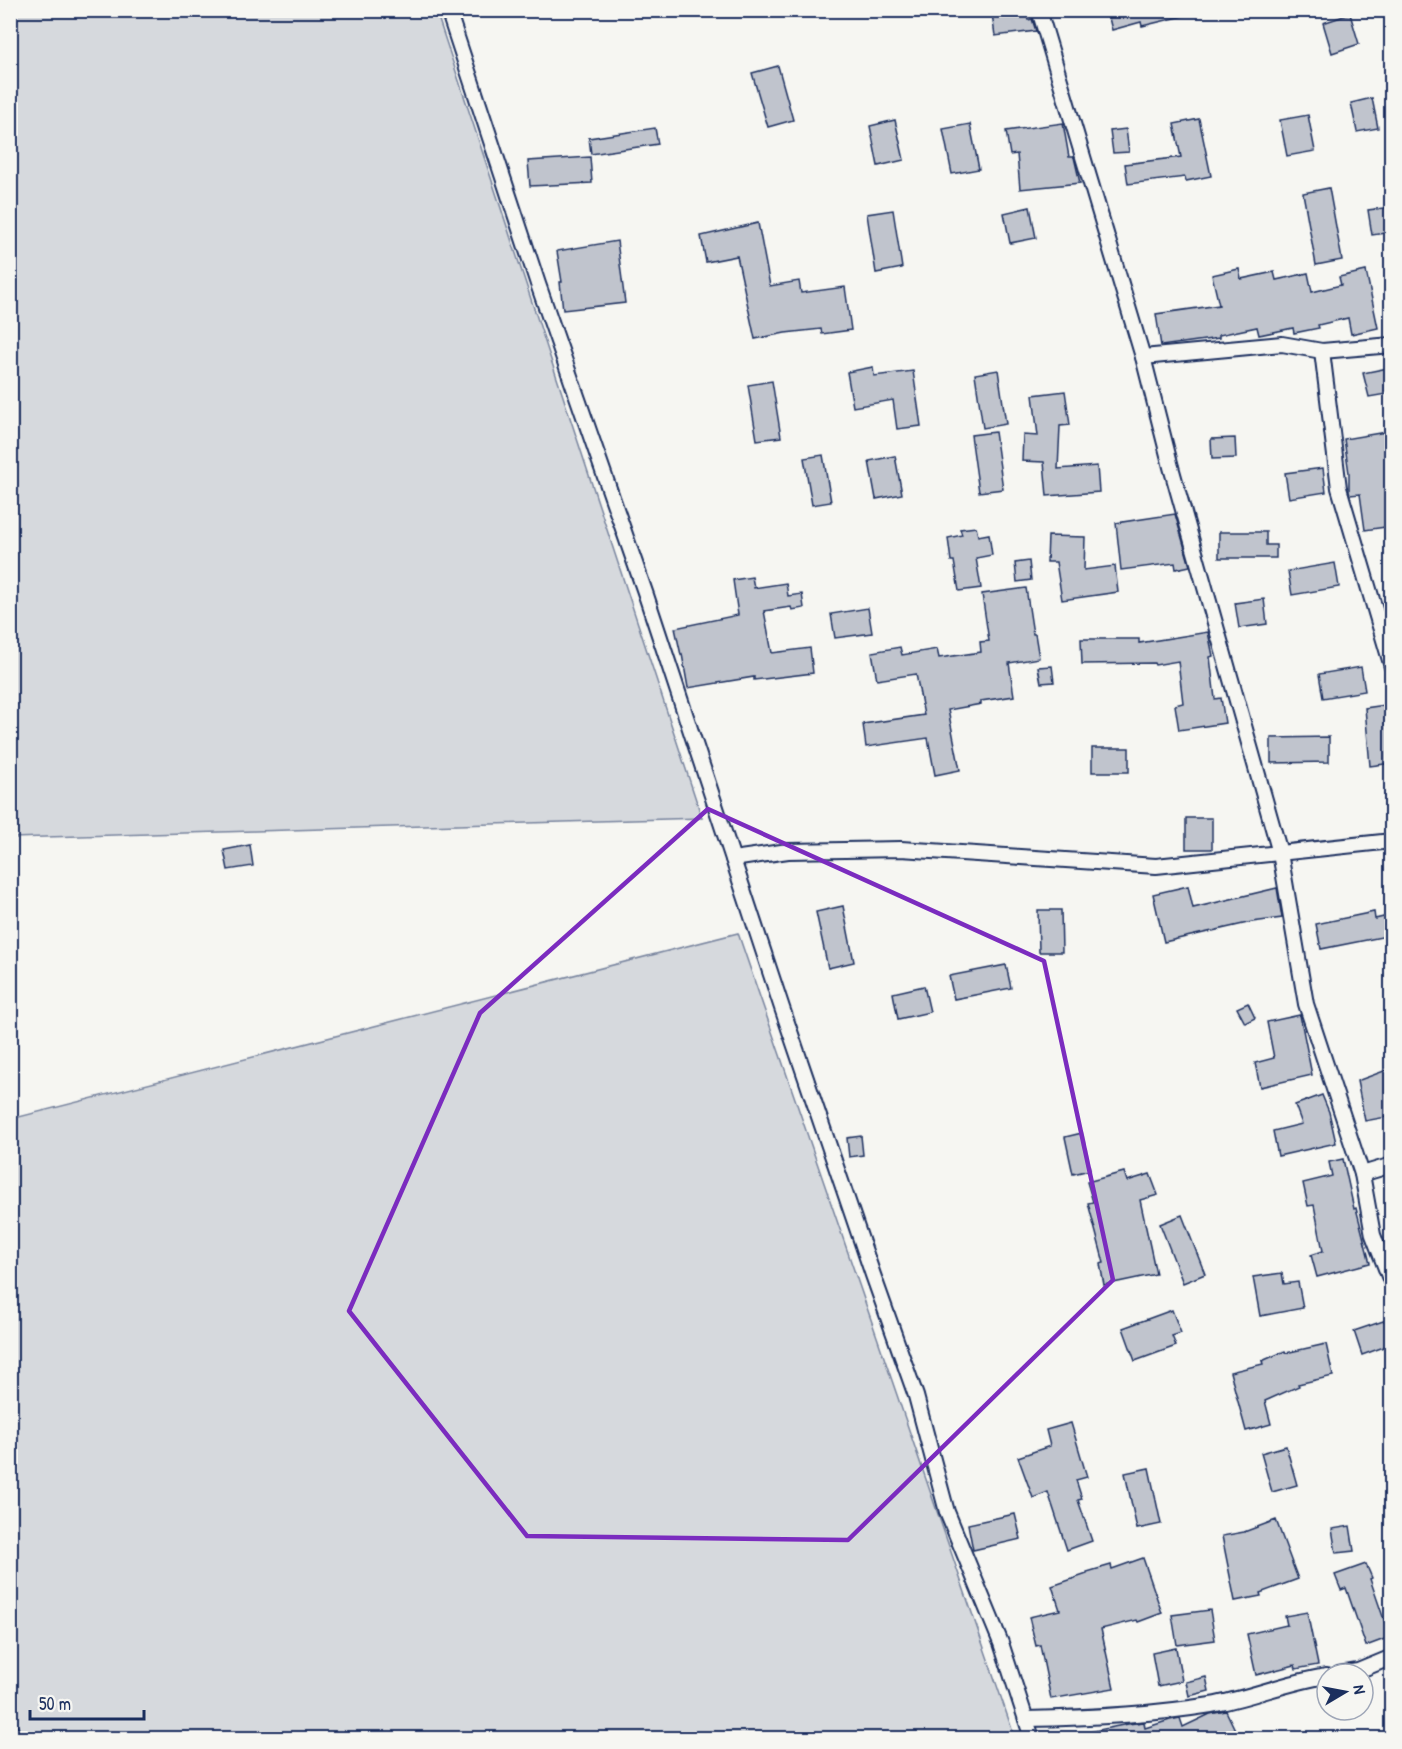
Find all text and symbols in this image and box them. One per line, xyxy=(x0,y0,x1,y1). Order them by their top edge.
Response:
north arrow xyxy=(1315,1662,1375,1722)
scale bar xyxy=(30,1683,144,1721)
text: N xyxy=(1348,1683,1371,1696)
text: 50 m xyxy=(39,1691,71,1716)

